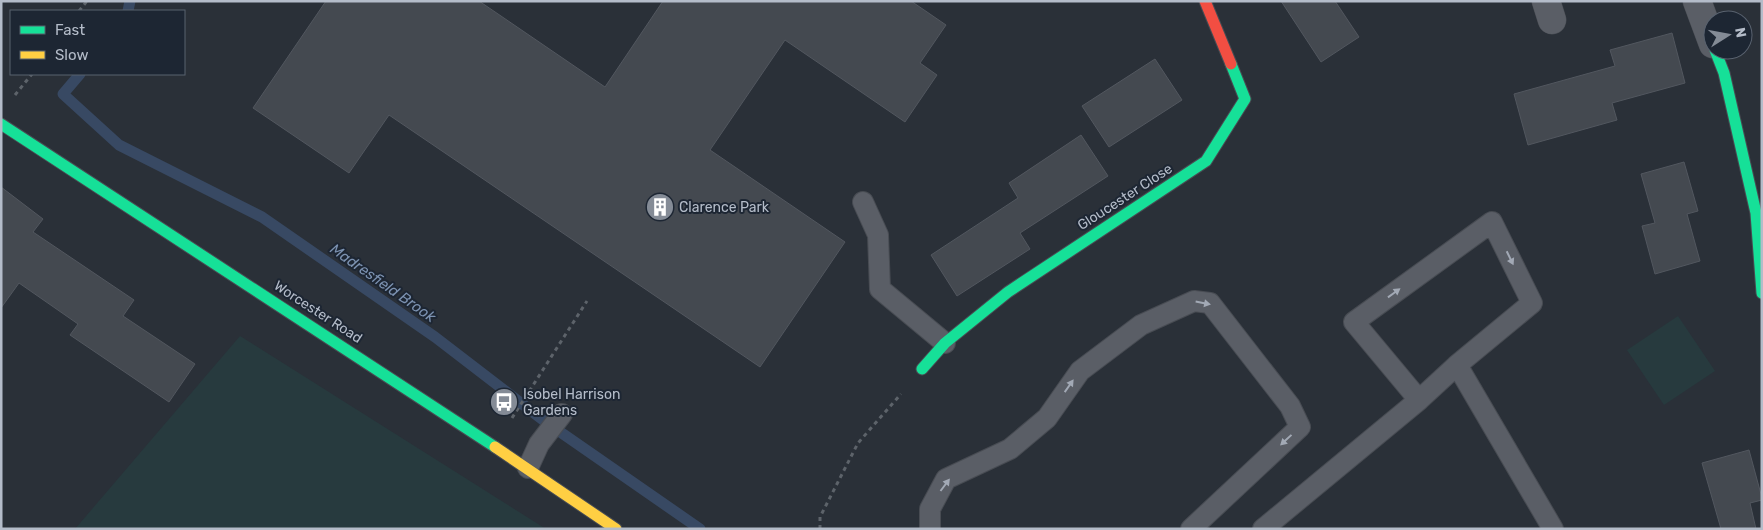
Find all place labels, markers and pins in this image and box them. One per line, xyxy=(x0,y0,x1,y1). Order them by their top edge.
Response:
building icon: Clarence Park xyxy=(645,192,675,222)
place label: Clarence Park xyxy=(679,199,770,216)
place label: Isobel Harrison Gardens xyxy=(523,386,620,419)
bus stop icon: Isobel Harrison Gardens xyxy=(489,387,519,417)

